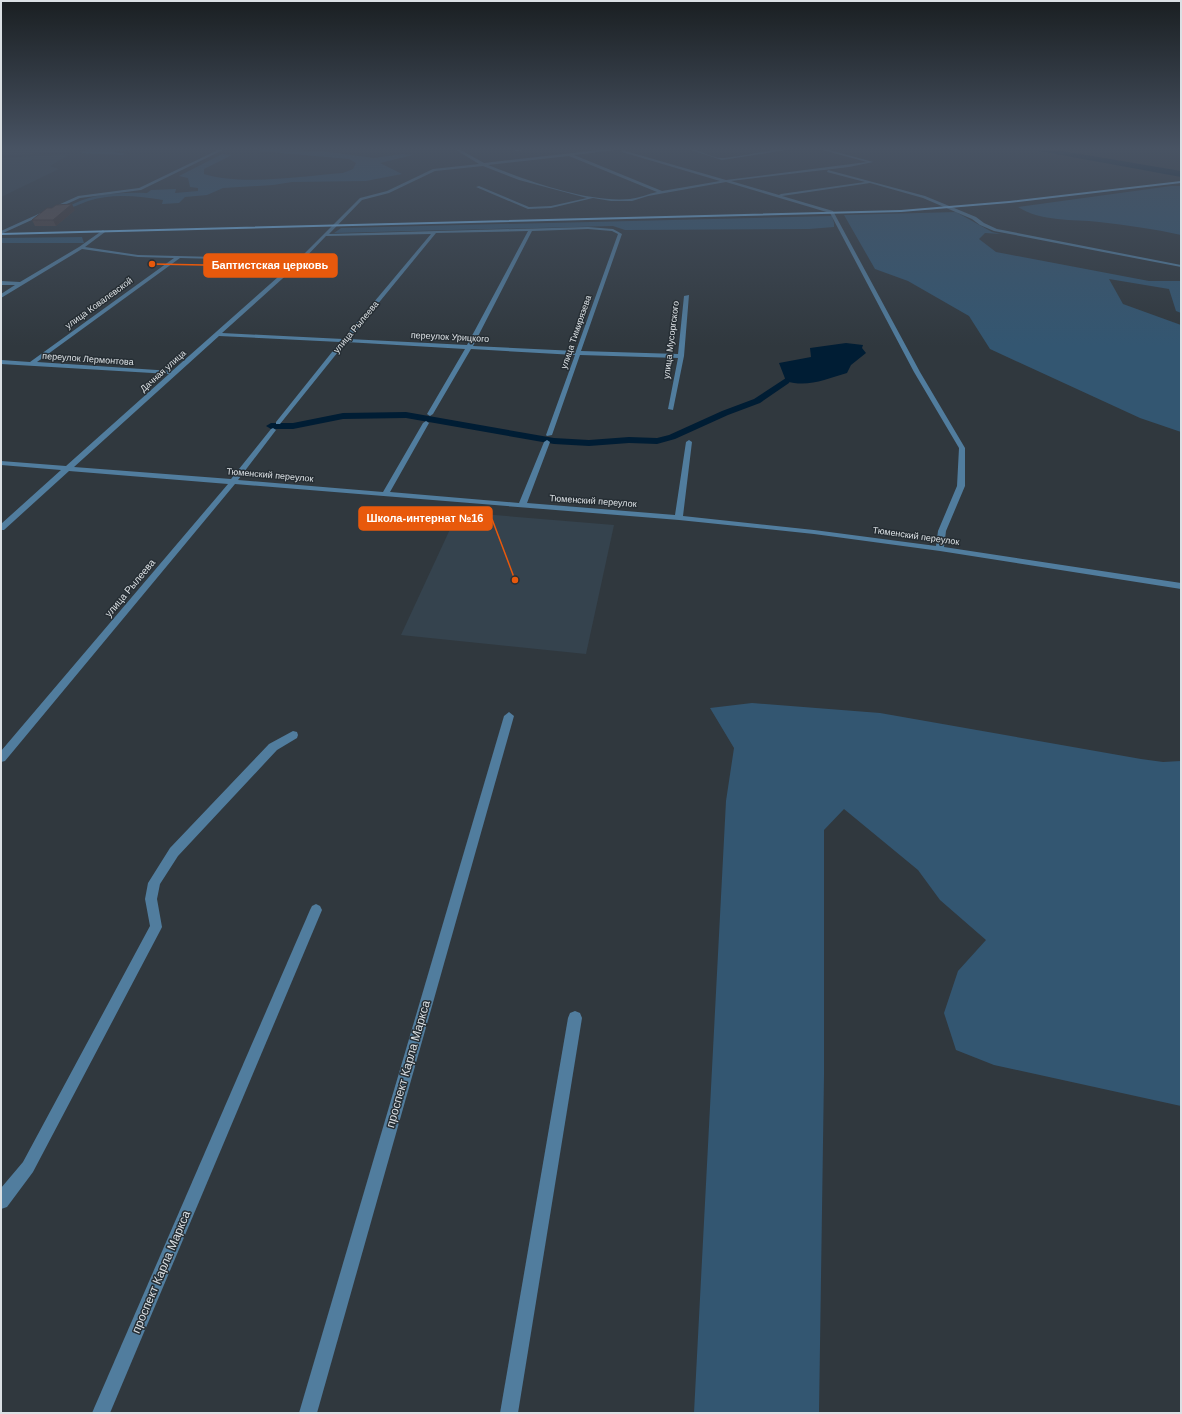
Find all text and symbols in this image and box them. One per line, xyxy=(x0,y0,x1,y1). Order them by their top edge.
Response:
callout: Баптистская церковь xyxy=(204,254,337,277)
text: Баптистская церковь xyxy=(212,259,329,271)
street label: улица Ковалевской xyxy=(63,275,135,331)
street label: улица Тимирязева xyxy=(559,294,593,370)
street label: улица Рылеева xyxy=(331,299,381,355)
street label: улица Мусоргского xyxy=(661,300,681,380)
street label: переулок Урицкого xyxy=(411,330,489,344)
street label: Дачная улица xyxy=(138,348,188,394)
street label: переулок Лермонтова xyxy=(42,351,134,367)
street label: Тюменский переулок xyxy=(226,466,314,484)
street label: Тюменский переулок xyxy=(549,493,637,509)
callout: Школа-интернат №16 xyxy=(359,507,492,530)
text: Школа-интернат №16 xyxy=(367,512,483,524)
street label: Тюменский переулок xyxy=(872,525,960,547)
street label: улица Рылеева xyxy=(103,557,158,619)
street label: проспект Карла Маркса xyxy=(383,998,433,1129)
street label: проспект Карла Маркса xyxy=(129,1208,193,1335)

